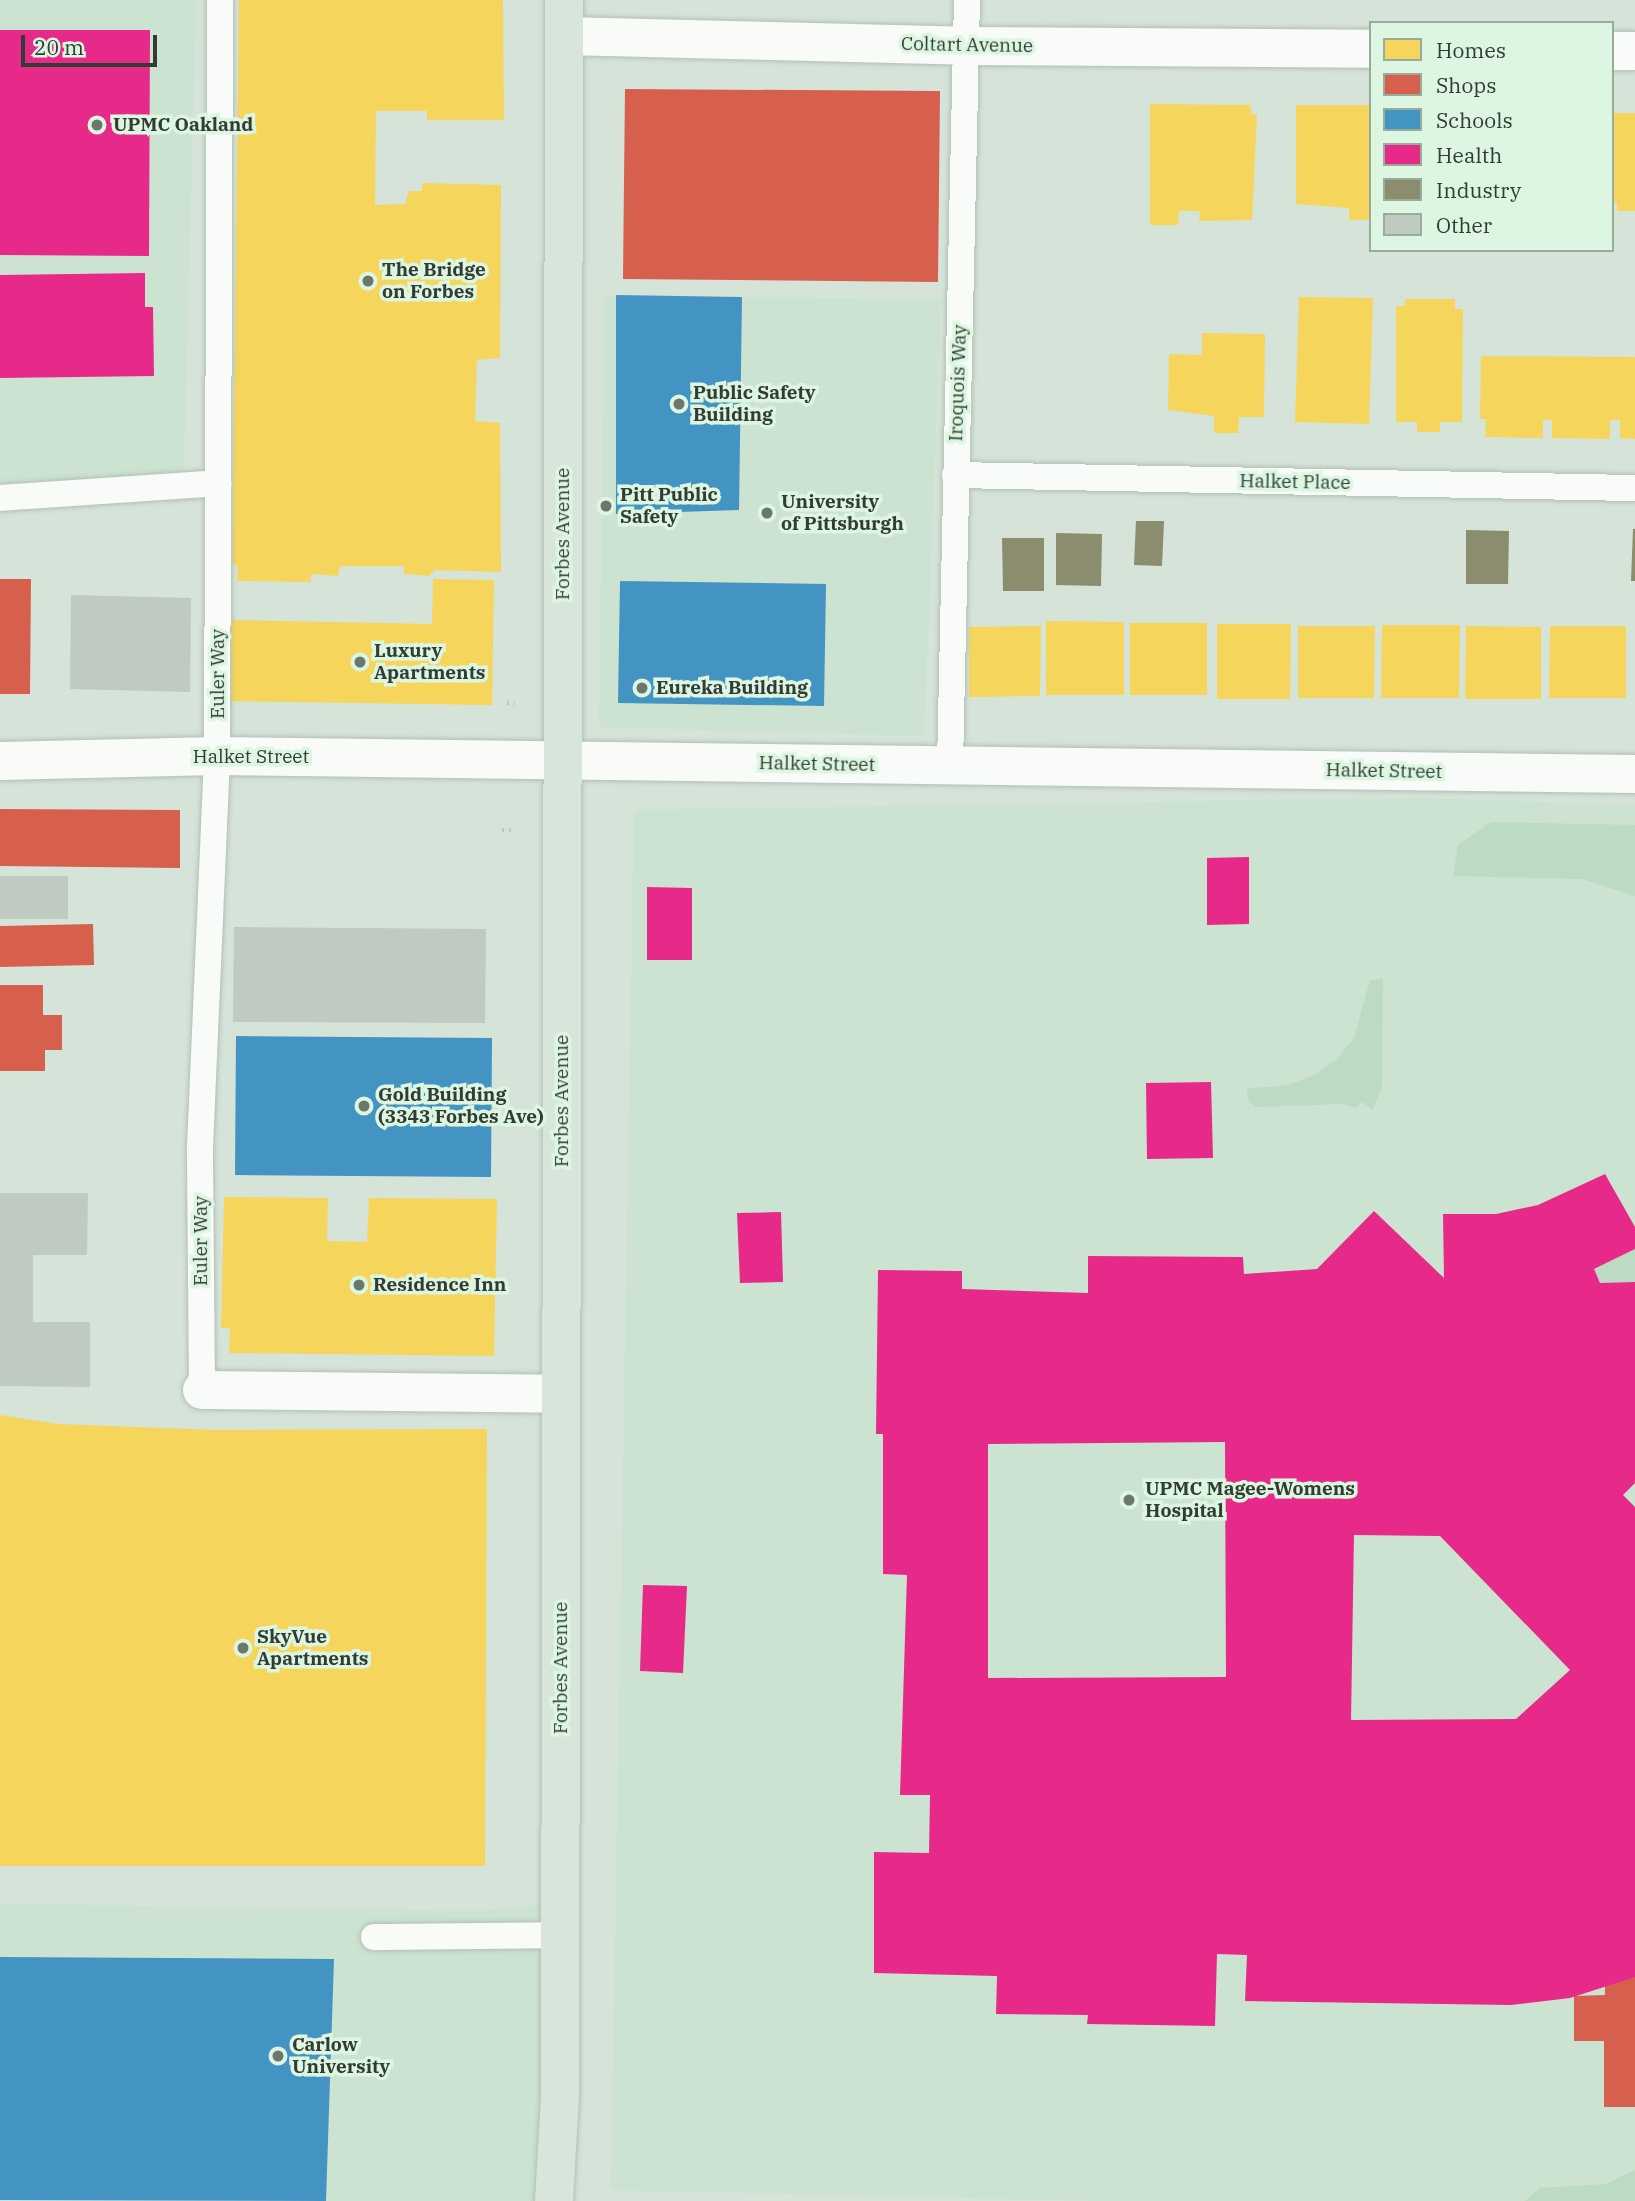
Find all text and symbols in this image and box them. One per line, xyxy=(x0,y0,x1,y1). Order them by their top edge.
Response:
scale bar xyxy=(24,21,161,65)
legend xyxy=(1369,21,1614,252)
street label: Coltart Avenue xyxy=(901,32,1033,58)
text: 20 m xyxy=(34,33,84,61)
text: Homes xyxy=(1436,36,1506,64)
text: Shops xyxy=(1436,71,1496,99)
text: Schools xyxy=(1436,106,1513,134)
place label: UPMC Oakland xyxy=(113,114,253,136)
marker: UPMC Oakland xyxy=(87,115,107,135)
text: Health xyxy=(1436,141,1502,169)
text: Industry xyxy=(1436,176,1521,204)
text: Other xyxy=(1436,211,1492,239)
place label: The Bridge on Forbes xyxy=(382,259,486,303)
marker: The Bridge on Forbes xyxy=(360,273,376,289)
street label: Iroquois Way xyxy=(945,324,971,442)
place label: Public Safety Building xyxy=(693,382,816,426)
marker: Public Safety Building xyxy=(671,396,687,412)
street label: Forbes Avenue xyxy=(552,468,574,600)
street label: Halket Place xyxy=(1239,470,1351,494)
place label: Pitt Public Safety xyxy=(620,484,718,528)
place label: University of Pittsburgh xyxy=(781,491,904,535)
marker: Pitt Public Safety xyxy=(598,498,614,514)
marker: University of Pittsburgh xyxy=(759,505,775,521)
street label: Euler Way xyxy=(207,629,229,719)
place label: Luxury Apartments xyxy=(374,640,485,684)
marker: Luxury Apartments xyxy=(352,654,368,670)
place label: Eureka Building xyxy=(656,677,808,699)
marker: Eureka Building xyxy=(634,680,650,696)
street label: Halket Street xyxy=(193,746,309,768)
street label: Halket Street xyxy=(759,752,875,776)
street label: Halket Street xyxy=(1326,759,1442,783)
street label: Forbes Avenue xyxy=(551,1035,573,1167)
place label: Gold Building (3343 Forbes Ave) xyxy=(378,1084,544,1128)
marker: Gold Building (3343 Forbes Ave) xyxy=(356,1098,372,1114)
street label: Euler Way xyxy=(190,1196,212,1286)
place label: Residence Inn xyxy=(373,1274,506,1296)
marker: Residence Inn xyxy=(351,1277,367,1293)
place label: UPMC Magee-Womens Hospital xyxy=(1145,1478,1355,1522)
marker: UPMC Magee-Womens Hospital xyxy=(1119,1490,1139,1510)
street label: Forbes Avenue xyxy=(550,1602,572,1734)
place label: SkyVue Apartments xyxy=(257,1626,368,1670)
marker: SkyVue Apartments xyxy=(235,1640,251,1656)
place label: Carlow University xyxy=(292,2034,390,2078)
marker: Carlow University xyxy=(270,2048,286,2064)

